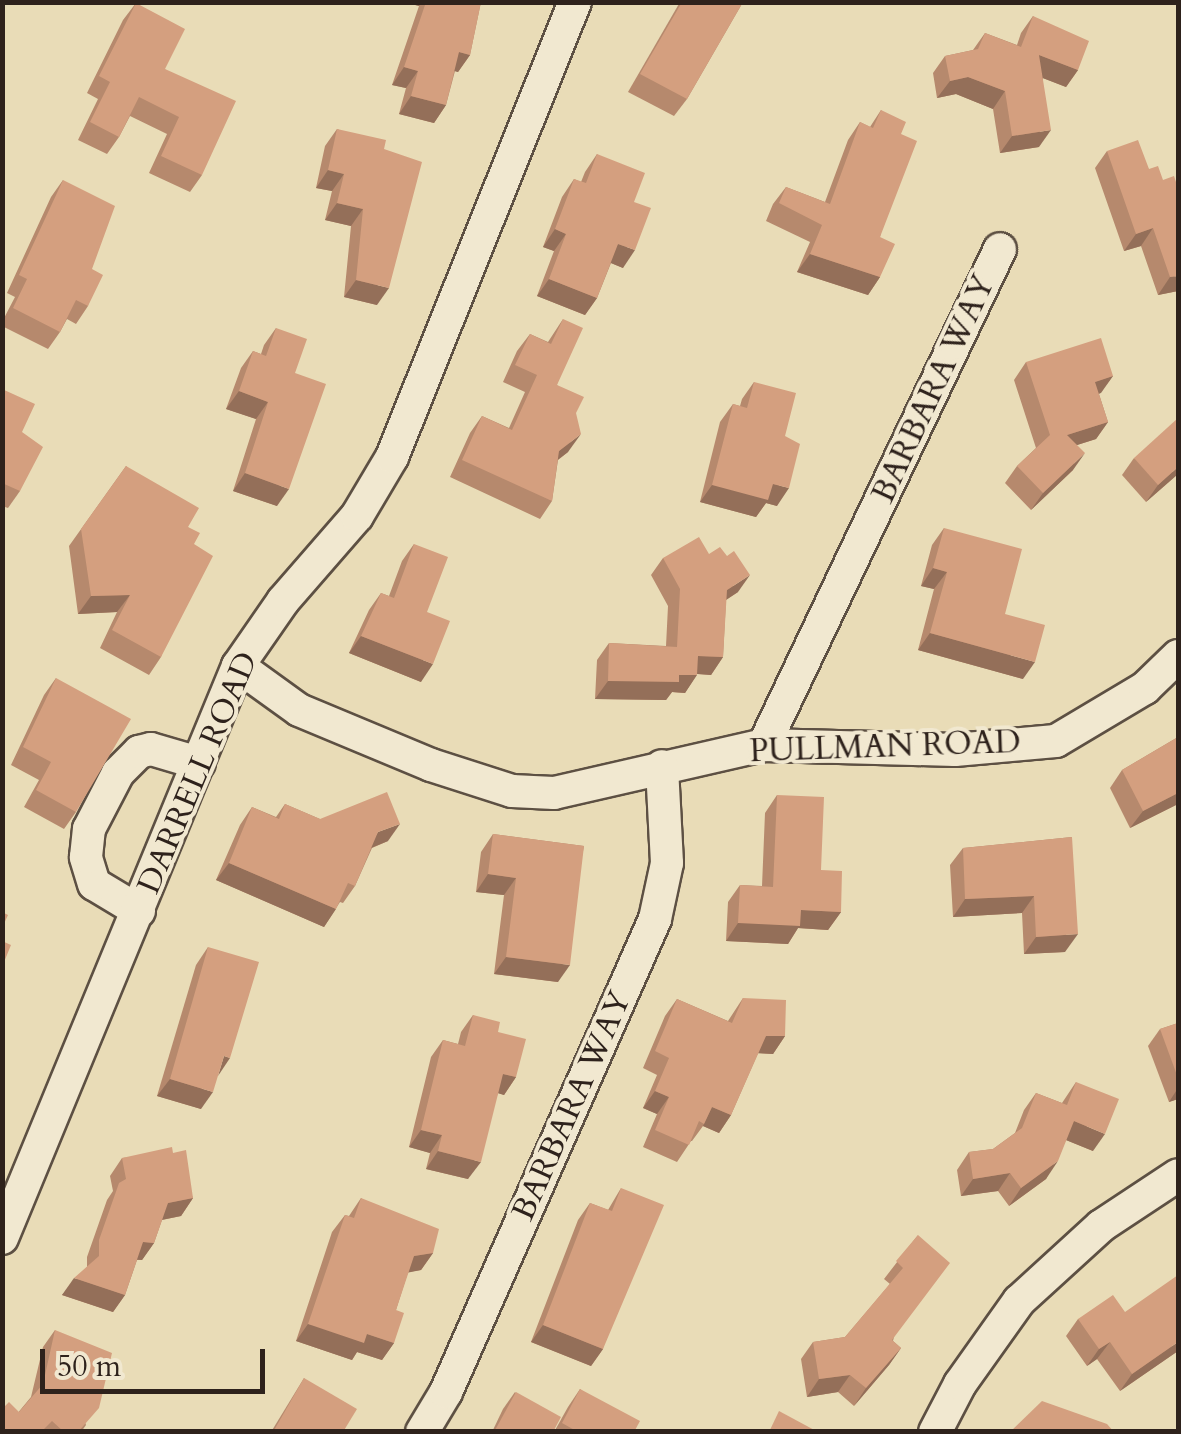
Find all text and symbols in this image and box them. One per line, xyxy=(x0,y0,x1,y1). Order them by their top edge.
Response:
street label: BARBARA WAY xyxy=(864,269,1004,509)
street label: DARRELL ROAD xyxy=(130,646,266,900)
street label: PULLMAN ROAD xyxy=(749,723,1021,771)
street label: BARBARA WAY xyxy=(504,986,640,1226)
scale bar xyxy=(45,1329,270,1391)
text: 50 m xyxy=(57,1346,121,1387)

